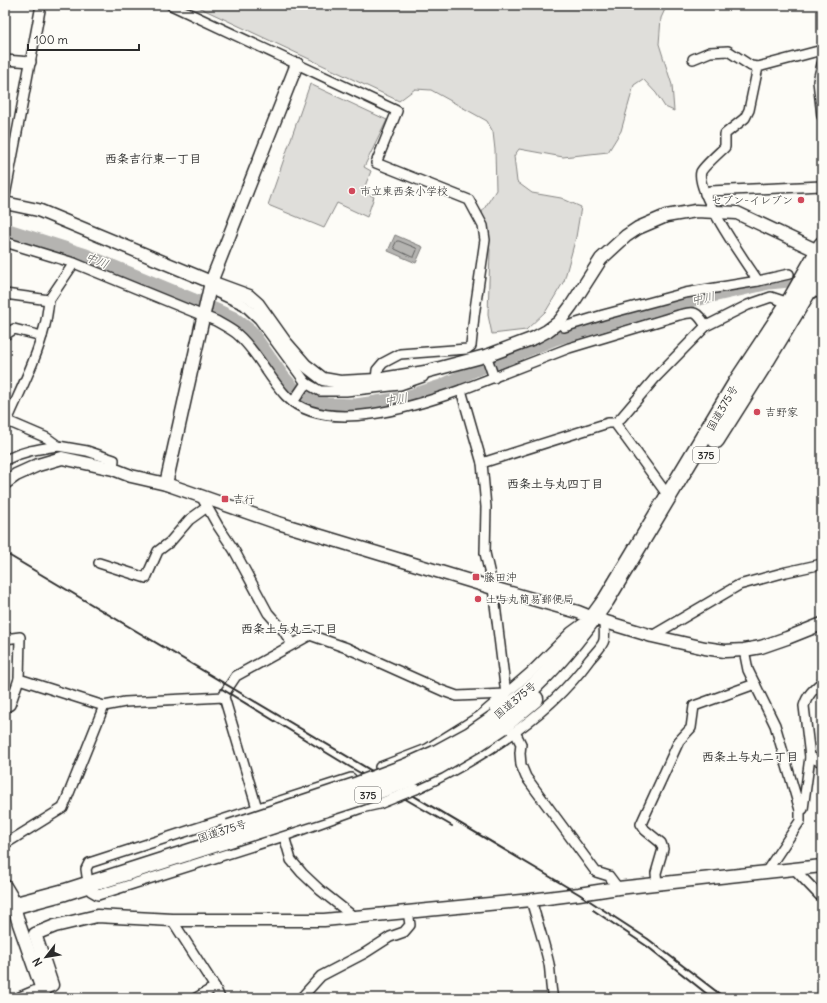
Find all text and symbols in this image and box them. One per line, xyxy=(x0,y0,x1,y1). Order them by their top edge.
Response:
scale bar xyxy=(28,26,139,52)
text: 100 m xyxy=(34,32,68,47)
district label: 西条吉行東一丁目 xyxy=(105,151,201,166)
place label: 市立東西条小学校 xyxy=(360,184,448,198)
marker: 市立東西条小学校 xyxy=(347,186,357,196)
place label: セブン-イレブン xyxy=(711,193,793,207)
marker: セブン-イレブン xyxy=(796,195,806,205)
water label: 中川 xyxy=(83,249,111,271)
water label: 中川 xyxy=(690,288,716,308)
street label: 国道375号 xyxy=(703,382,741,434)
water label: 中川 xyxy=(383,389,409,409)
place label: 吉野家 xyxy=(765,405,798,419)
marker: 吉野家 xyxy=(752,407,762,417)
road number: 375 xyxy=(693,447,719,463)
district label: 西条土与丸四丁目 xyxy=(507,476,603,491)
place label: 吉行 xyxy=(233,492,255,506)
marker: 吉行 xyxy=(220,494,230,504)
place label: 藤田沖 xyxy=(484,570,517,584)
marker: 藤田沖 xyxy=(471,572,481,582)
place label: 土与丸簡易郵便局 xyxy=(486,592,574,606)
marker: 土与丸簡易郵便局 xyxy=(473,594,483,604)
district label: 西条土与丸三丁目 xyxy=(241,621,337,636)
street label: 国道375号 xyxy=(491,678,539,722)
district label: 西条土与丸二丁目 xyxy=(702,749,798,764)
road number: 375 xyxy=(355,787,381,803)
street label: 国道375号 xyxy=(196,816,248,846)
north arrow xyxy=(26,937,66,977)
text: N xyxy=(29,955,45,969)

